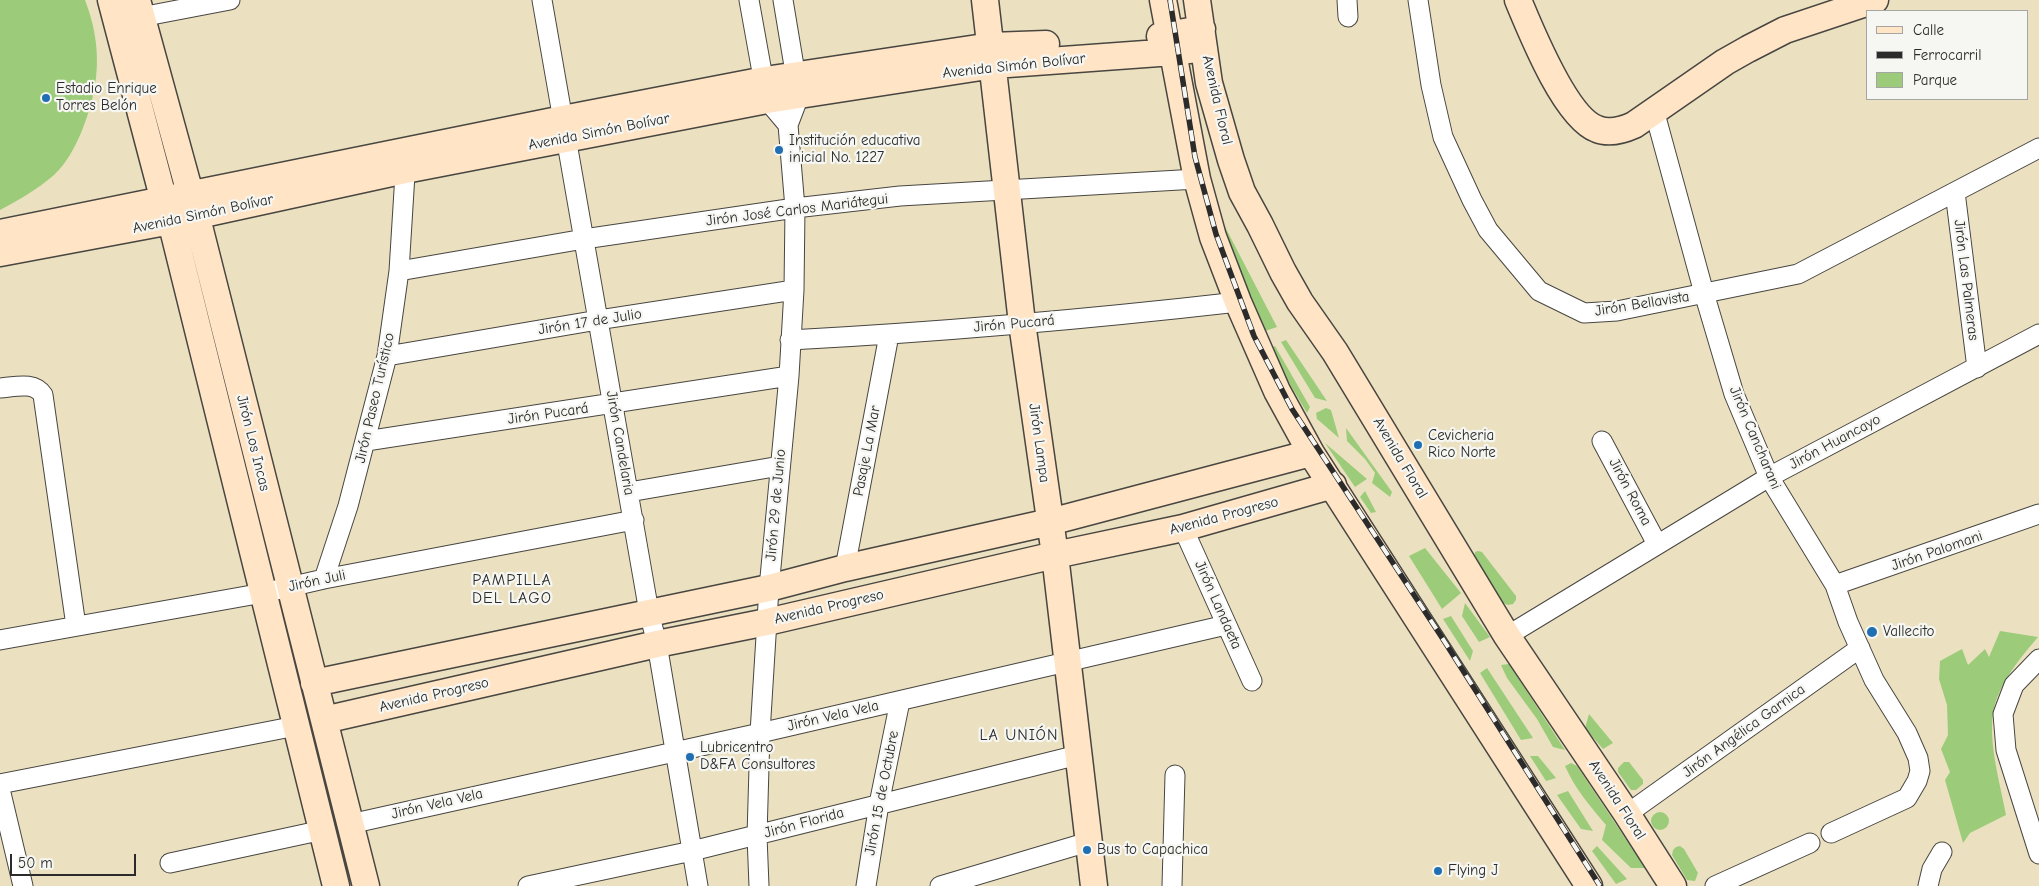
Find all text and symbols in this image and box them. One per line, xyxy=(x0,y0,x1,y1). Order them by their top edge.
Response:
legend xyxy=(1866,10,2029,100)
text: Calle xyxy=(1913,21,1944,39)
text: Ferrocarril xyxy=(1913,46,1981,64)
street label: Avenida Simón Bolívar xyxy=(942,50,1086,82)
street label: Avenida Floral xyxy=(1198,54,1236,146)
text: Parque xyxy=(1913,71,1957,89)
place label: Estadio Enrique Torres Belón xyxy=(56,80,157,115)
marker: Estadio Enrique Torres Belón xyxy=(40,92,52,104)
street label: Avenida Simón Bolívar xyxy=(527,109,671,155)
place label: Institución educativa inicial No. 1227 xyxy=(789,132,920,167)
marker: Institución educativa inicial No. 1227 xyxy=(773,144,785,156)
street label: Avenida Simón Bolívar xyxy=(131,190,275,238)
street label: Jirón José Carlos Mariátegui xyxy=(705,190,889,230)
street label: Jirón Las Palmeras xyxy=(1950,219,1982,341)
street label: Jirón Bellavista xyxy=(1593,288,1691,320)
street label: Jirón 17 de Julio xyxy=(537,305,643,339)
street label: Jirón Pucará xyxy=(973,311,1055,337)
street label: Jirón Paseo Turístico xyxy=(351,331,399,465)
street label: Jirón Cancharani xyxy=(1725,384,1785,492)
street label: Jirón Candelaria xyxy=(602,389,638,497)
street label: Jirón Los Incas xyxy=(232,393,274,493)
street label: Jirón Pucará xyxy=(507,399,589,429)
street label: Jirón Lampa xyxy=(1025,402,1053,484)
street label: Pasaje La Mar xyxy=(849,404,885,498)
street label: Jirón Huancayo xyxy=(1786,410,1884,474)
street label: Avenida Floral xyxy=(1369,414,1431,502)
place label: Cevicheria Rico Norte xyxy=(1428,427,1496,462)
marker: Cevicheria Rico Norte xyxy=(1412,439,1424,451)
street label: Jirón 29 de Junio xyxy=(762,448,790,562)
street label: Jirón Roma xyxy=(1605,455,1655,529)
street label: Avenida Progreso xyxy=(1168,493,1280,539)
street label: Jirón Palomani xyxy=(1889,527,1985,575)
street label: Jirón Landaeta xyxy=(1190,558,1246,652)
street label: Jirón Juli xyxy=(287,566,347,596)
district label: PAMPILLA DEL LAGO xyxy=(471,570,553,608)
street label: Avenida Progreso xyxy=(772,586,886,628)
place label: Vallecito xyxy=(1883,623,1934,641)
marker: Vallecito xyxy=(1865,625,1879,639)
street label: Avenida Progreso xyxy=(377,674,491,716)
street label: Jirón Angélica Garnica xyxy=(1679,680,1809,782)
street label: Jirón Vela Vela xyxy=(785,697,881,735)
district label: LA UNIÓN xyxy=(979,725,1059,745)
street label: Jirón 15 de Octubre xyxy=(861,729,903,857)
place label: Lubricentro D&FA Consultores xyxy=(700,739,815,774)
marker: Lubricentro D&FA Consultores xyxy=(684,751,696,763)
street label: Avenida Floral xyxy=(1585,757,1649,843)
street label: Jirón Vela Vela xyxy=(389,785,485,823)
street label: Jirón Florida xyxy=(762,804,846,842)
place label: Bus to Capachica xyxy=(1097,841,1208,859)
scale bar xyxy=(12,844,139,876)
marker: Bus to Capachica xyxy=(1081,844,1093,856)
text: 50 m xyxy=(18,854,53,872)
place label: Flying J xyxy=(1448,862,1498,880)
marker: Flying J xyxy=(1432,865,1444,877)

